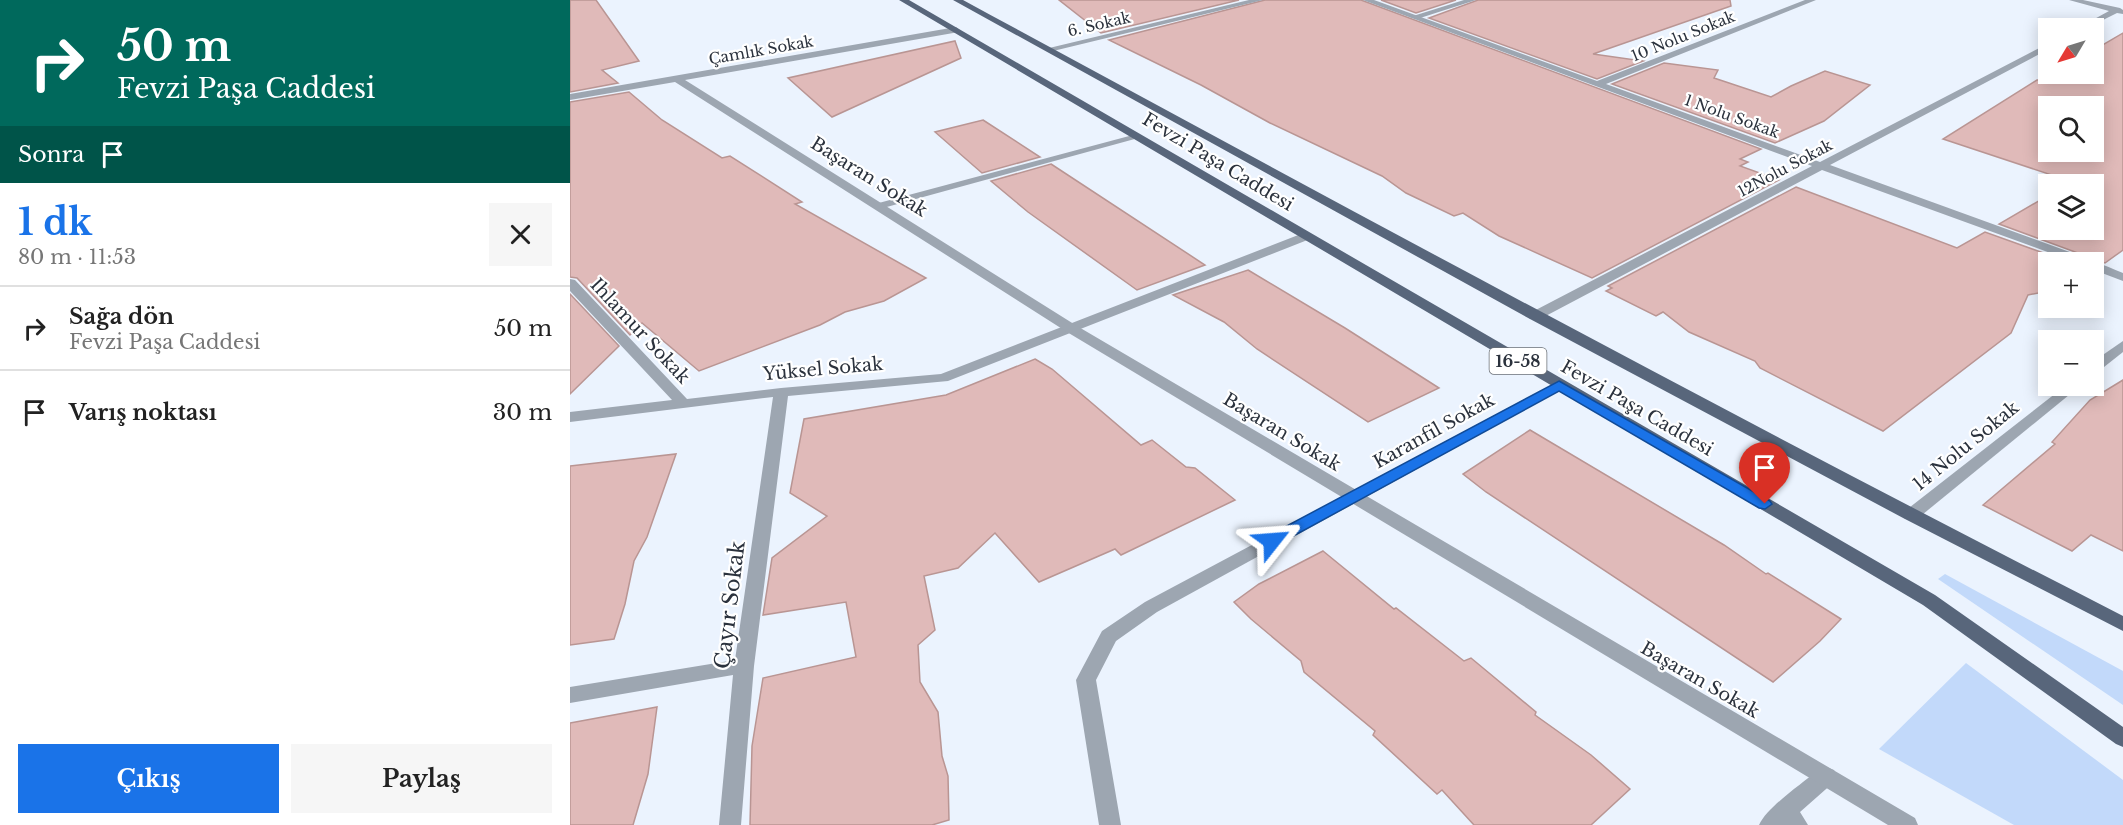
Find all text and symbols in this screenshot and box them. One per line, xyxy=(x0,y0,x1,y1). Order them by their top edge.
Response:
street label: 10 Nolu Sokak xyxy=(1628,6,1738,65)
street label: 6. Sokak xyxy=(1066,7,1133,40)
north arrow xyxy=(2038,18,2104,84)
map controls xyxy=(2038,18,2104,396)
text: 50 m xyxy=(117,20,231,72)
icon: right xyxy=(18,24,96,102)
street label: Çamlık Sokak xyxy=(707,31,816,69)
text: Fevzi Paşa Caddesi xyxy=(117,72,375,105)
street label: 1 Nolu Sokak xyxy=(1682,90,1783,142)
button: search xyxy=(2038,96,2104,162)
street label: Fevzi Paşa Caddesi xyxy=(1139,108,1297,216)
street label: Başaran Sokak xyxy=(807,132,931,222)
street label: 12Nolu Sokak xyxy=(1734,135,1836,201)
icon: arrive xyxy=(96,138,129,171)
text: Sonra xyxy=(18,141,84,168)
button: layers xyxy=(2038,174,2104,240)
text: 1 dk xyxy=(18,200,92,245)
button: close xyxy=(489,203,552,266)
text: 80 m · 11:53 xyxy=(18,245,136,269)
button: + xyxy=(2038,252,2104,318)
street label: Ihlamur Sokak xyxy=(586,274,694,388)
text: Sağa dön xyxy=(69,303,174,330)
icon: right xyxy=(18,312,51,345)
text: 50 m xyxy=(494,315,552,342)
text: Fevzi Paşa Caddesi xyxy=(69,330,260,354)
button: − xyxy=(2038,330,2104,396)
road number: 16-58 xyxy=(1490,348,1546,374)
street label: Yüksel Sokak xyxy=(761,353,884,385)
street label: Fevzi Paşa Caddesi xyxy=(1557,355,1717,461)
street label: Başaran Sokak xyxy=(1219,388,1345,476)
street label: Karanfil Sokak xyxy=(1370,389,1498,473)
icon: arrive xyxy=(18,396,51,429)
street label: 14 Nolu Sokak xyxy=(1909,397,2023,495)
text: Varış noktası xyxy=(69,399,217,426)
text: 30 m xyxy=(493,399,552,426)
pin xyxy=(1739,442,1790,504)
icon: arrive xyxy=(1748,451,1781,484)
position arrow xyxy=(1240,509,1304,573)
street label: Çayır Sokak xyxy=(709,539,751,671)
street label: Başaran Sokak xyxy=(1637,637,1763,723)
button: Çıkış xyxy=(18,744,279,813)
button: Paylaş xyxy=(291,744,552,813)

